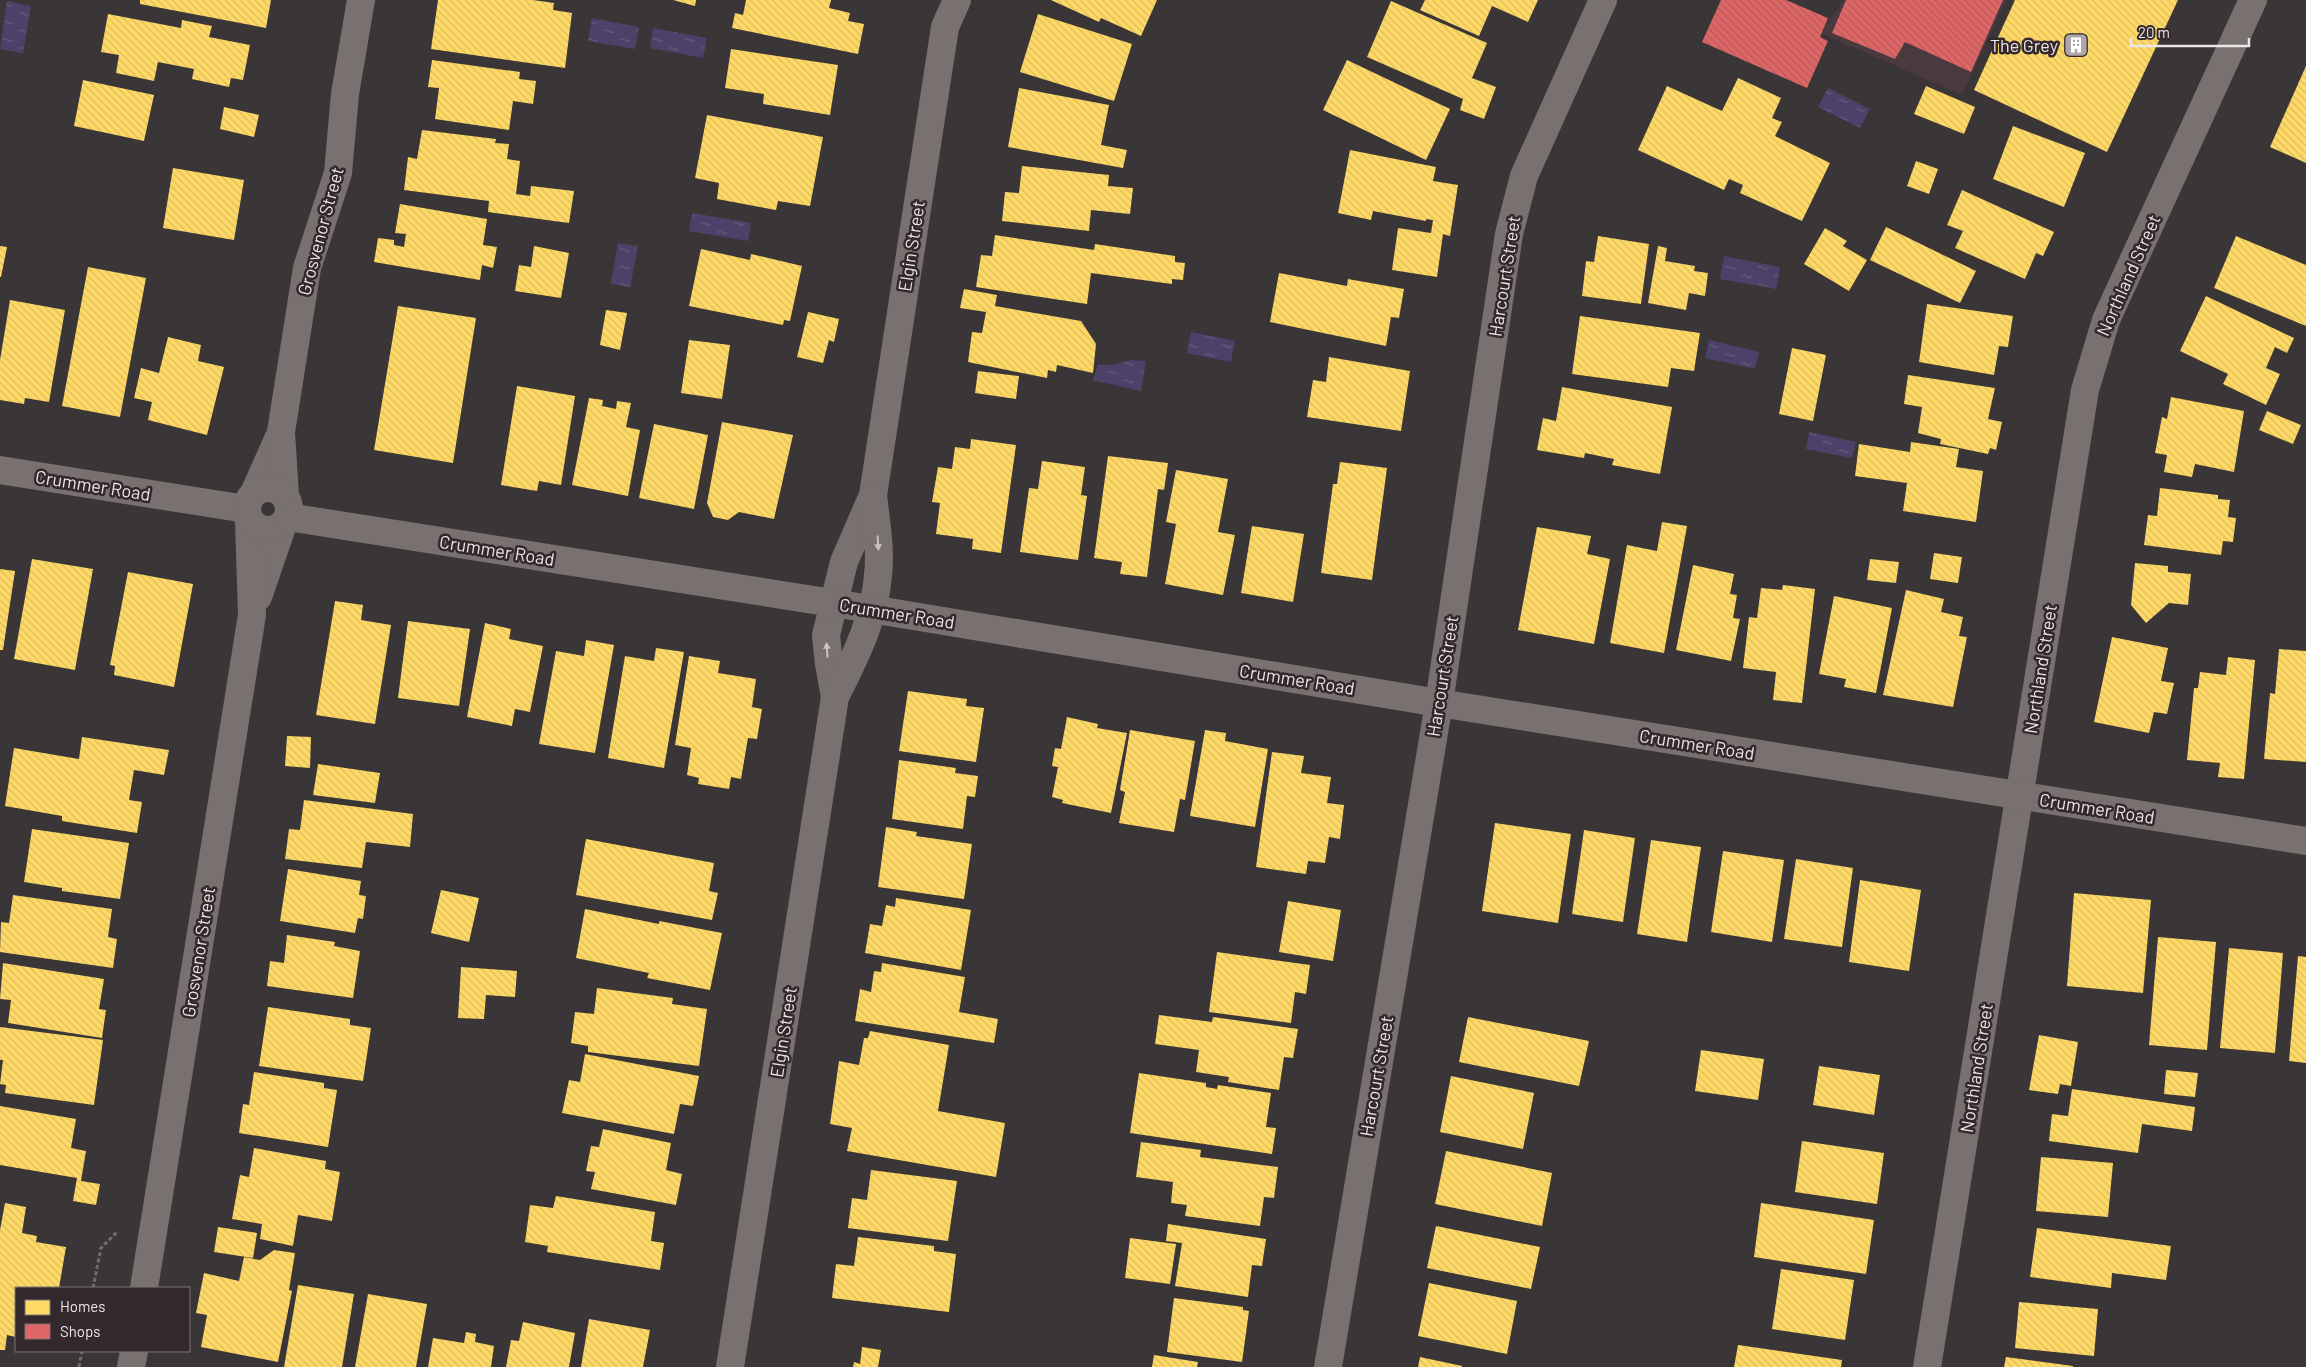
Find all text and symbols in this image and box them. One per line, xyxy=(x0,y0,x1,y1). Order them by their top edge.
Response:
scale bar xyxy=(2131,15,2248,47)
text: 20 m xyxy=(2138,23,2170,41)
building icon: The Grey xyxy=(2063,32,2089,58)
place label: The Grey xyxy=(1990,34,2058,56)
street label: Grosvenor Street xyxy=(292,164,348,298)
street label: Elgin Street xyxy=(893,199,929,293)
street label: Northland Street xyxy=(2091,211,2165,339)
street label: Harcourt Street xyxy=(1484,214,1524,338)
street label: Crummer Road xyxy=(34,465,152,505)
street label: Crummer Road xyxy=(438,530,556,570)
one-way arrow xyxy=(875,536,883,552)
street label: Crummer Road xyxy=(838,593,956,633)
street label: Northland Street xyxy=(2019,603,2061,735)
street label: Harcourt Street xyxy=(1422,614,1462,738)
one-way arrow xyxy=(823,641,831,657)
street label: Crummer Road xyxy=(1238,659,1356,699)
street label: Crummer Road xyxy=(1638,724,1756,764)
street label: Crummer Road xyxy=(2038,788,2156,828)
street label: Grosvenor Street xyxy=(177,885,219,1019)
street label: Elgin Street xyxy=(765,985,801,1079)
street label: Northland Street xyxy=(1955,1002,1997,1134)
street label: Harcourt Street xyxy=(1355,1014,1397,1138)
legend xyxy=(15,1287,190,1352)
text: Homes xyxy=(60,1297,105,1315)
text: Shops xyxy=(60,1322,100,1340)

